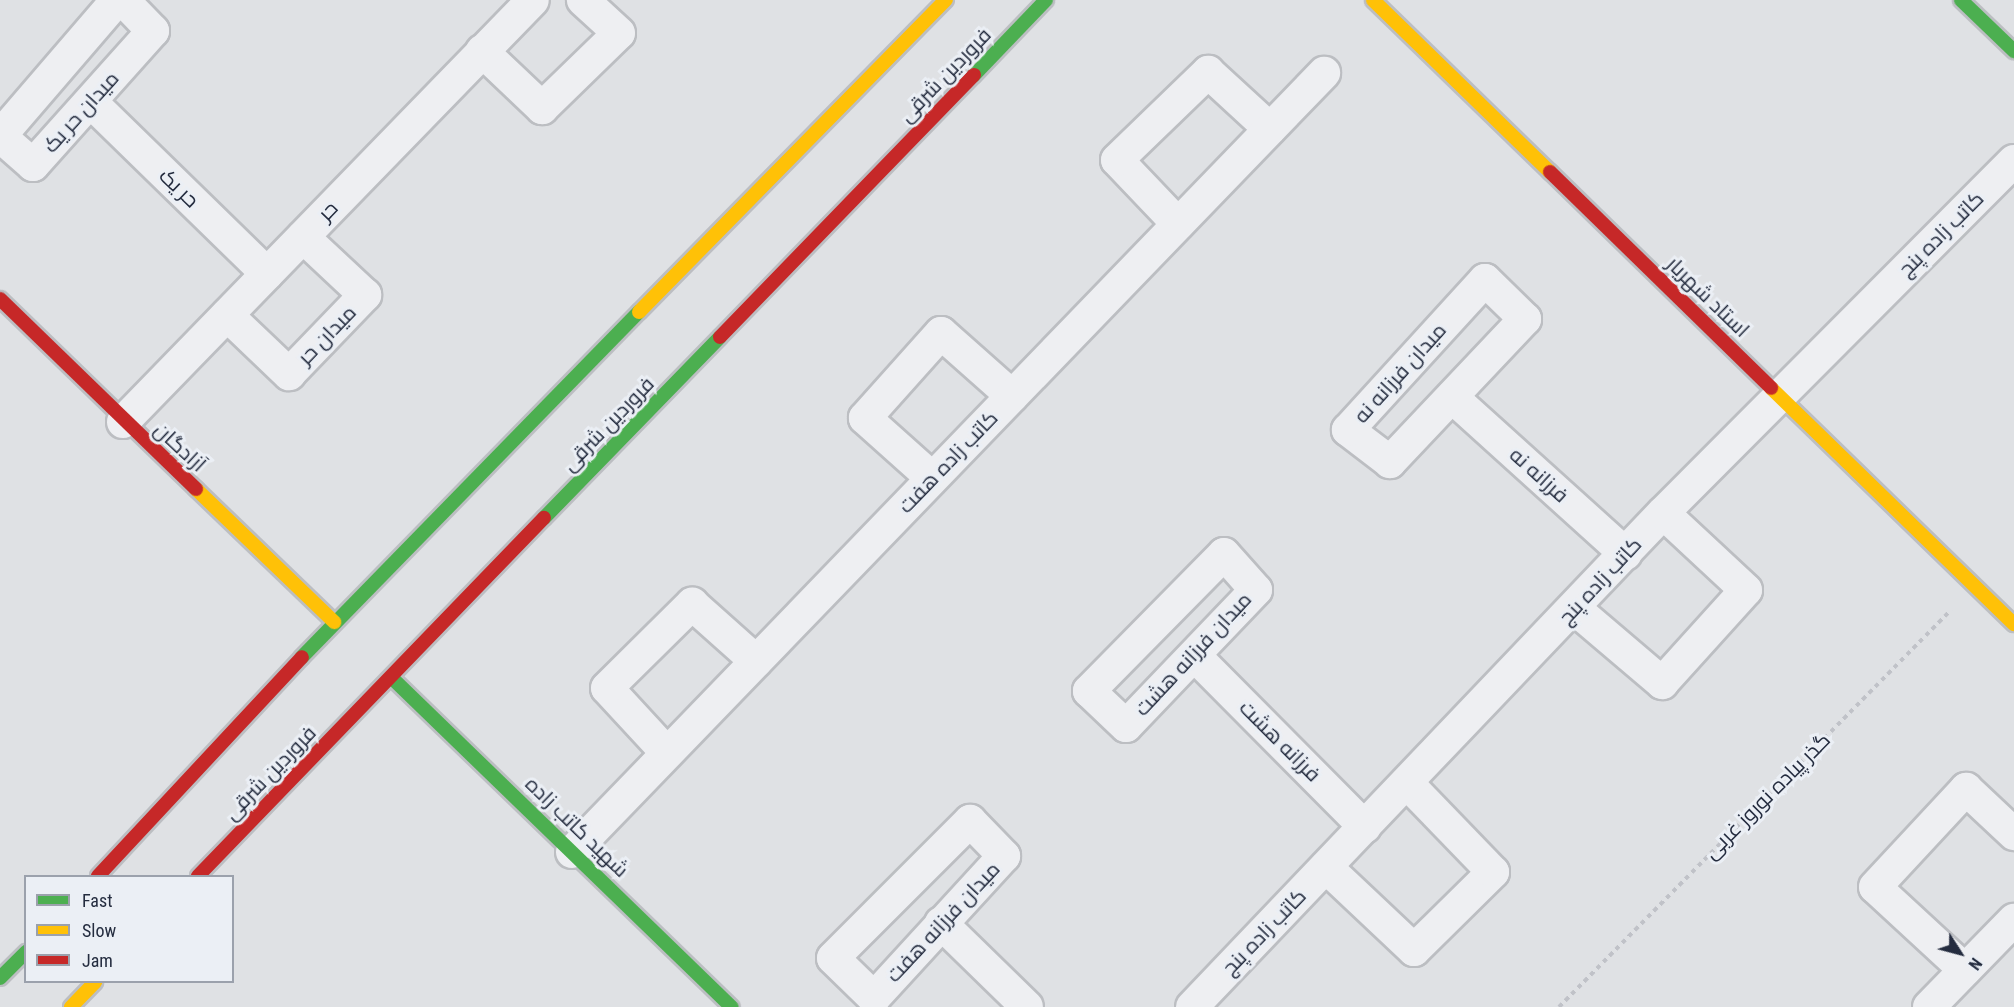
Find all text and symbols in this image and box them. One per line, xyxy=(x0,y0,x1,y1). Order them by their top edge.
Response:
street label: فروردین شرقی xyxy=(894,22,996,128)
street label: میدان حر یک xyxy=(38,66,124,158)
street label: حر یک xyxy=(154,163,204,213)
street label: کاتب زاده پنج xyxy=(1893,186,1989,282)
street label: حر xyxy=(313,196,343,226)
street label: استاد شهریار xyxy=(1661,251,1755,343)
street label: میدان حر xyxy=(292,300,362,370)
street label: میدان فرزانه نه xyxy=(1349,318,1451,428)
street label: فروردین شرقی xyxy=(557,371,659,477)
street label: کاتب زاده هفت xyxy=(893,406,1003,518)
street label: آزادگان xyxy=(149,417,211,477)
street label: فرزانه نه xyxy=(1504,442,1574,508)
street label: کاتب زاده پنج xyxy=(1553,532,1647,630)
street label: میدان فرزانه هشت xyxy=(1129,587,1257,721)
street label: فرزانه هشت xyxy=(1234,695,1326,787)
street label: فروردین شرقی xyxy=(219,720,321,826)
street label: گذر پیاده نوروز غربی xyxy=(1698,727,1836,865)
street label: شهید کاتب زاده xyxy=(520,771,634,883)
street label: میدان فرزانه هفت xyxy=(881,857,1005,987)
legend xyxy=(24,875,234,983)
street label: کاتب زاده پنج xyxy=(1217,884,1311,980)
text: Fast xyxy=(82,890,113,911)
text: Slow xyxy=(82,920,116,941)
north arrow xyxy=(1930,923,1990,983)
text: Jam xyxy=(82,950,113,971)
text: N xyxy=(1964,954,1986,973)

